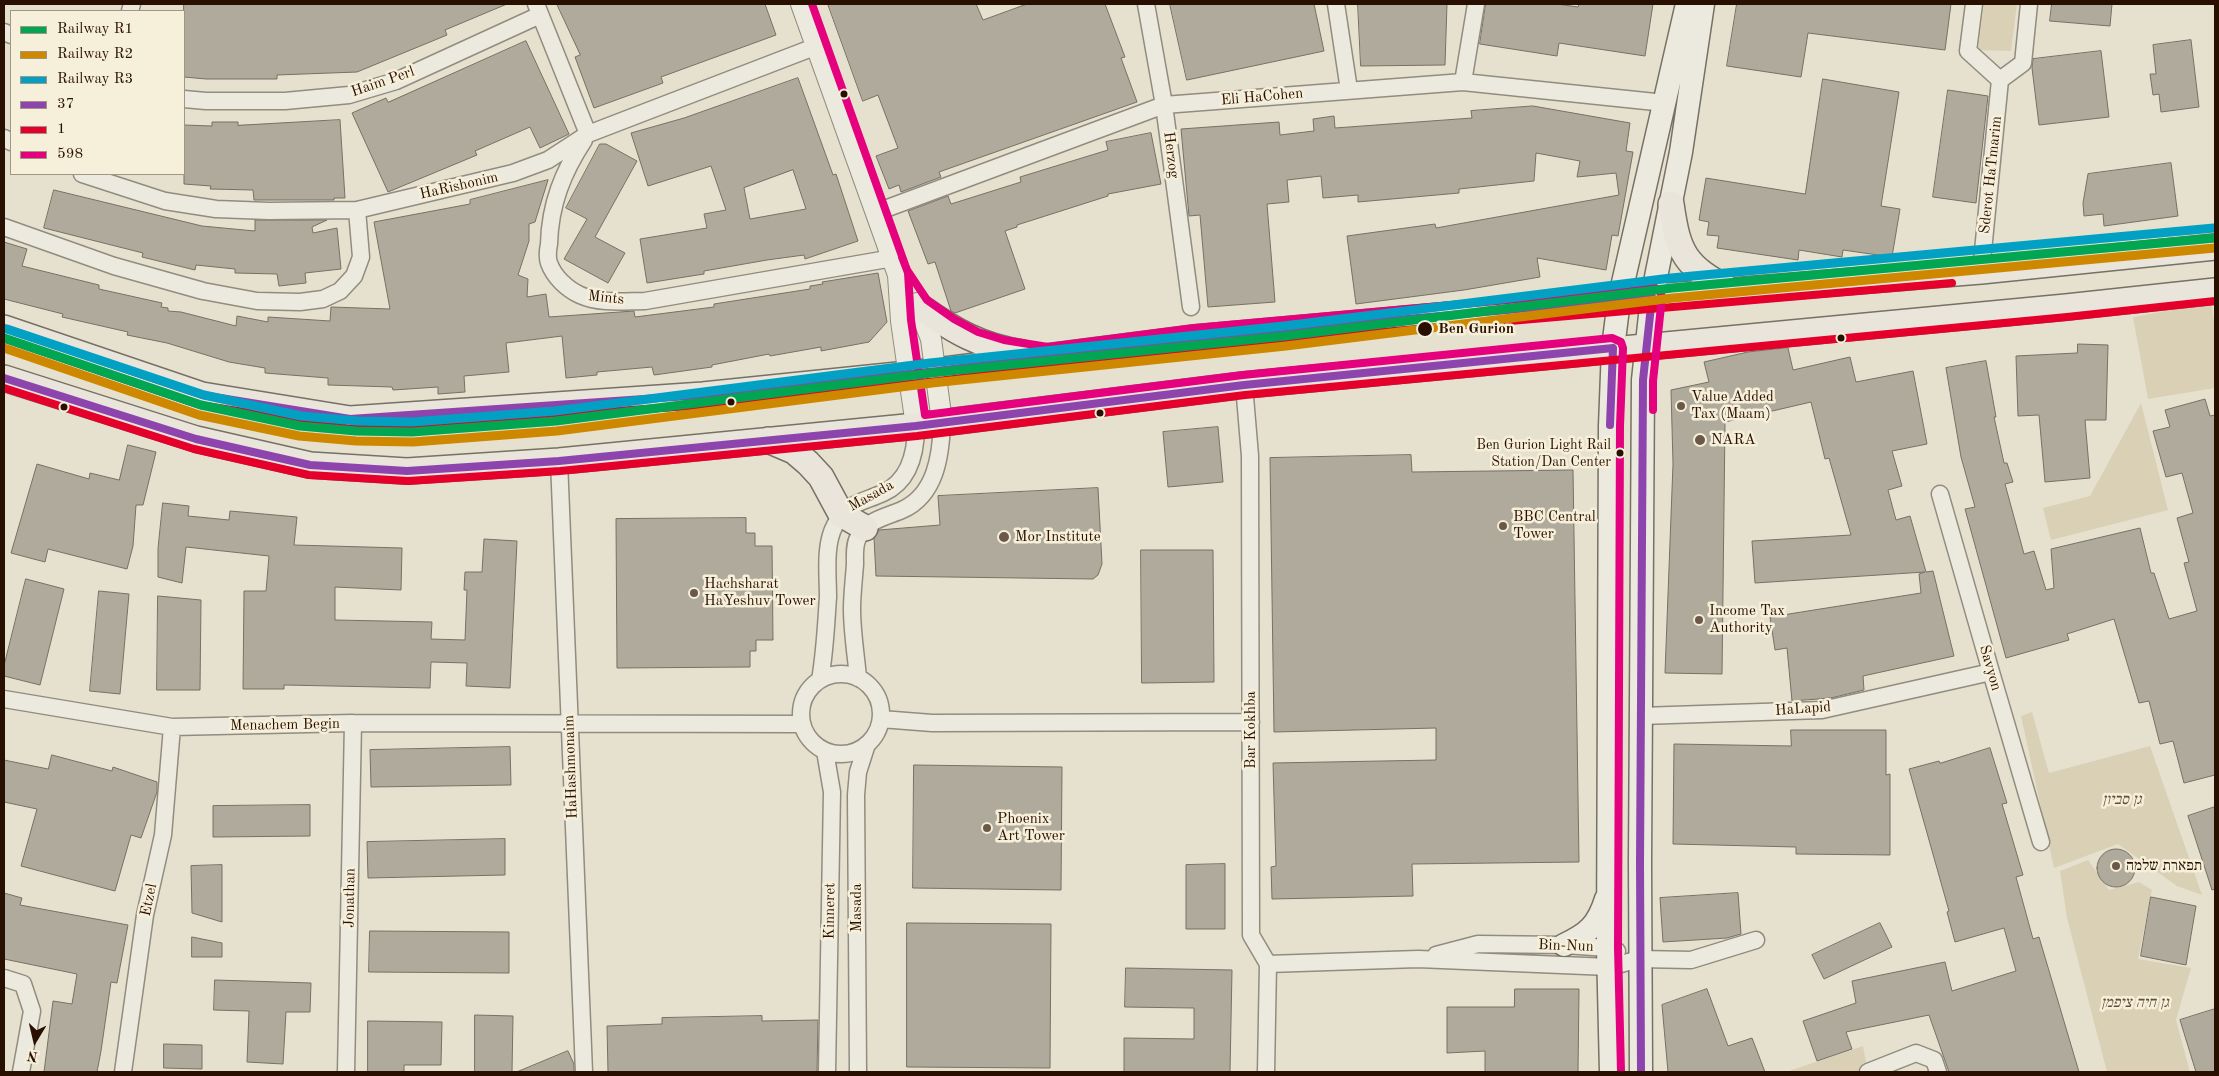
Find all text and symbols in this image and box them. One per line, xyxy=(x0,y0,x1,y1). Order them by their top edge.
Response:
legend xyxy=(10,10,185,175)
text: Railway R1 xyxy=(57,22,133,37)
text: Railway R2 xyxy=(57,47,133,62)
street label: Haim Perl xyxy=(349,63,417,101)
text: Railway R3 xyxy=(57,72,133,87)
street label: Eli HaCohen xyxy=(1220,84,1304,110)
unlabelled marker xyxy=(839,89,849,99)
text: 37 xyxy=(57,97,74,112)
street label: Sderot HaTmarim xyxy=(1976,115,2006,235)
text: 1 xyxy=(57,122,66,137)
street label: Herzog xyxy=(1159,131,1183,179)
text: 598 xyxy=(57,147,83,162)
street label: HaRishonim xyxy=(418,168,500,204)
street label: Mints xyxy=(587,287,625,309)
marker: Ben Gurion xyxy=(1416,320,1434,338)
place label: Ben Gurion xyxy=(1438,320,1514,338)
unlabelled marker xyxy=(1836,333,1846,343)
place label: Value Added Tax (Maam) xyxy=(1691,388,1774,423)
unlabelled marker xyxy=(726,397,736,407)
marker: Value Added Tax (Maam) xyxy=(1675,400,1687,412)
unlabelled marker xyxy=(59,402,69,412)
unlabelled marker xyxy=(1095,408,1105,418)
place label: NARA xyxy=(1711,431,1756,449)
marker: NARA xyxy=(1693,433,1707,447)
place label: Ben Gurion Light Rail Station/Dan Center xyxy=(1476,437,1611,470)
marker: Ben Gurion Light Rail Station/Dan Center xyxy=(1615,448,1625,458)
street label: Masada xyxy=(845,476,897,516)
place label: BBC Central Tower xyxy=(1513,508,1596,543)
marker: BBC Central Tower xyxy=(1497,520,1509,532)
place label: Mor Institute xyxy=(1015,528,1101,546)
marker: Mor Institute xyxy=(997,530,1011,544)
place label: Hachsharat HaYeshuv Tower xyxy=(704,575,816,610)
marker: Hachsharat HaYeshuv Tower xyxy=(688,587,700,599)
place label: Income Tax Authority xyxy=(1709,602,1785,637)
marker: Income Tax Authority xyxy=(1693,614,1705,626)
street label: Savyon xyxy=(1975,643,2005,693)
street label: Bar Kokhba xyxy=(1242,691,1260,769)
street label: HaLapid xyxy=(1774,698,1832,720)
street label: Menachem Begin xyxy=(230,715,340,735)
street label: HaHashmonaim xyxy=(560,715,582,819)
park label: גן סביון xyxy=(2102,791,2142,809)
place label: Phoenix Art Tower xyxy=(997,810,1065,845)
marker: Phoenix Art Tower xyxy=(981,822,993,834)
place label: תפארת שלמה xyxy=(2126,857,2202,875)
marker: תפארת שלמה xyxy=(2110,860,2122,872)
street label: Jonathan xyxy=(340,868,360,928)
street label: Etzel xyxy=(137,882,161,918)
street label: Kinneret xyxy=(821,882,839,940)
street label: Masada xyxy=(848,883,866,933)
street label: Bin-Nun xyxy=(1538,936,1594,956)
park label: גן חיה ציפמן xyxy=(2101,994,2169,1012)
north arrow xyxy=(10,1016,60,1066)
text: N xyxy=(26,1048,39,1064)

